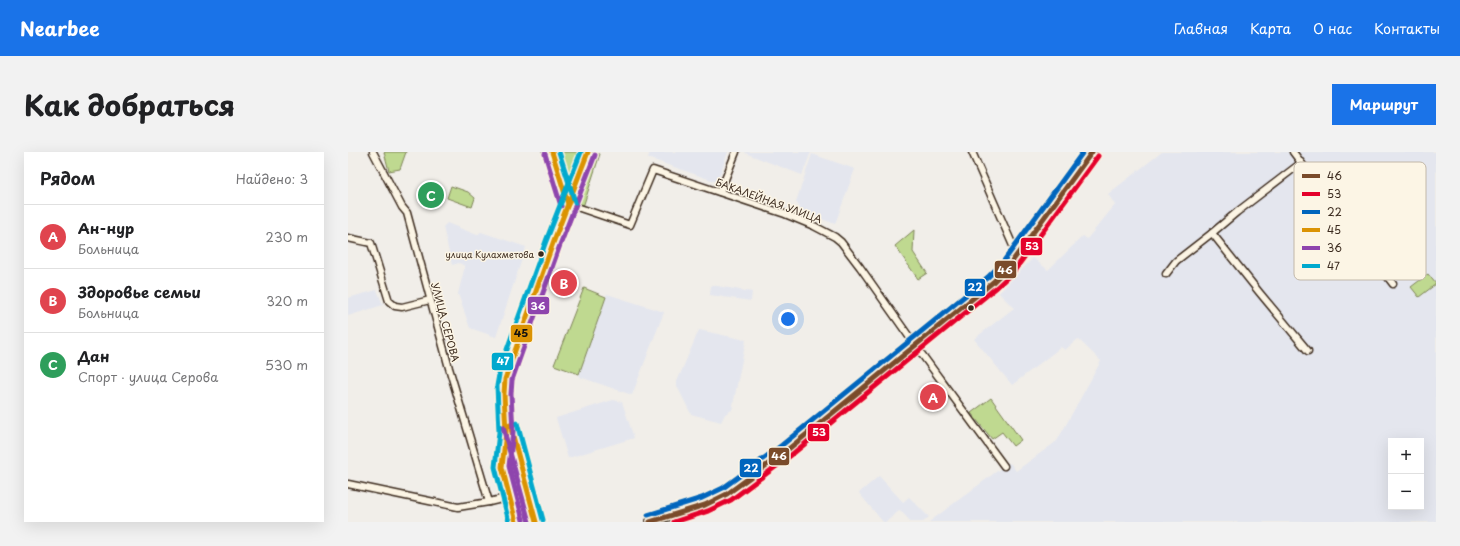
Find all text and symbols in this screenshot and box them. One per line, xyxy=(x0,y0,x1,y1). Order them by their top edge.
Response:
text: Nearbee xyxy=(20,14,100,42)
text: Главная xyxy=(1174,18,1228,39)
text: Карта xyxy=(1250,18,1291,39)
text: О нас xyxy=(1313,18,1352,39)
text: Контакты xyxy=(1374,18,1440,39)
text: Как добраться xyxy=(24,83,235,126)
button: Маршрут xyxy=(1332,84,1436,125)
legend xyxy=(1294,162,1426,280)
text: Рядом xyxy=(40,165,95,191)
text: 46 xyxy=(1327,167,1342,184)
text: Найдено: 3 xyxy=(236,169,308,188)
street label: БАКАЛЕЙНАЯ УЛИЦА xyxy=(714,174,825,226)
pin: C xyxy=(418,180,444,210)
text: 53 xyxy=(1327,185,1341,202)
text: 22 xyxy=(1327,203,1342,220)
text: Ан-нур xyxy=(78,216,134,239)
text: 45 xyxy=(1327,221,1341,238)
text: A xyxy=(48,227,58,246)
text: 230 m xyxy=(266,227,308,246)
line badge: 53 xyxy=(1020,237,1043,256)
text: 53 xyxy=(1025,237,1039,254)
text: Больница xyxy=(78,239,139,258)
text: 36 xyxy=(1327,239,1342,256)
place label: улица Кулахметова xyxy=(446,247,534,261)
marker: улица Кулахметова xyxy=(536,249,546,259)
text: 47 xyxy=(1327,257,1340,274)
line badge: 46 xyxy=(994,260,1017,279)
text: 46 xyxy=(997,261,1013,278)
pin: B xyxy=(551,268,577,298)
line badge: 22 xyxy=(964,278,986,297)
text: 22 xyxy=(968,278,982,295)
text: Здоровье семьи xyxy=(78,280,201,303)
street label: УЛИЦА СЕРОВА xyxy=(428,281,464,363)
text: B xyxy=(49,291,57,310)
text: 320 m xyxy=(266,291,308,310)
line badge: 36 xyxy=(527,296,550,315)
text: 36 xyxy=(531,297,546,314)
text: Больница xyxy=(78,303,139,322)
unlabelled marker xyxy=(966,303,976,313)
your location xyxy=(778,309,798,329)
line badge: 45 xyxy=(510,324,533,343)
text: 45 xyxy=(514,324,528,341)
text: Дан xyxy=(78,344,109,367)
line badge: 47 xyxy=(491,352,514,371)
text: 47 xyxy=(496,352,510,369)
text: C xyxy=(48,355,58,374)
text: 530 m xyxy=(265,355,308,374)
text: Спорт · улица Серова xyxy=(78,367,218,386)
pin: A xyxy=(920,382,946,412)
line badge: 53 xyxy=(807,423,830,442)
text: 53 xyxy=(812,423,826,440)
map controls xyxy=(1388,438,1424,510)
button: + xyxy=(1388,438,1424,474)
line badge: 46 xyxy=(768,447,790,466)
text: 46 xyxy=(771,447,787,464)
line badge: 22 xyxy=(739,458,762,478)
text: 22 xyxy=(744,459,758,476)
button: − xyxy=(1388,474,1424,510)

